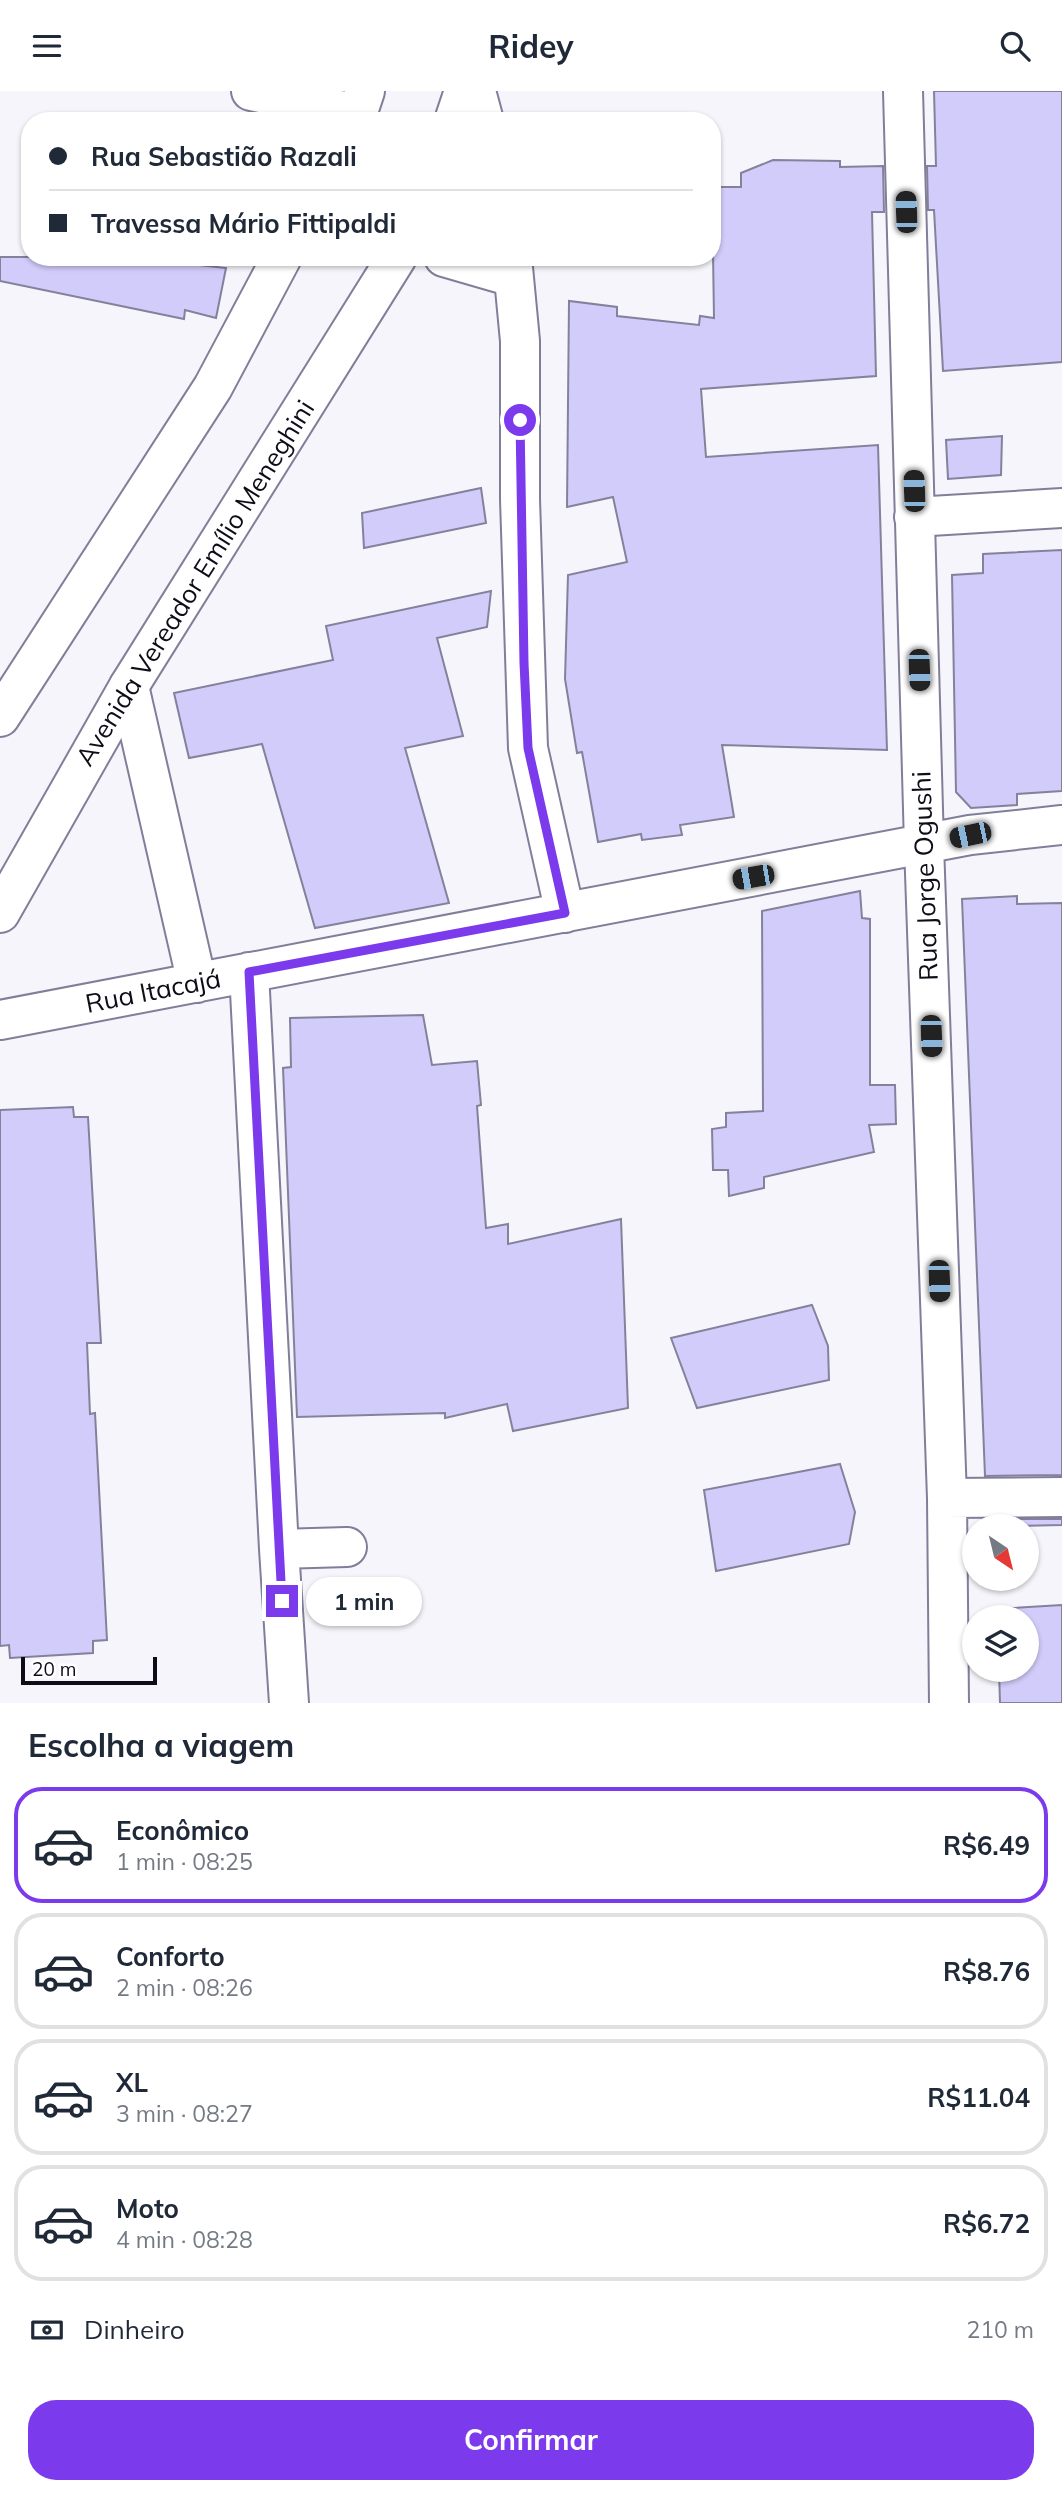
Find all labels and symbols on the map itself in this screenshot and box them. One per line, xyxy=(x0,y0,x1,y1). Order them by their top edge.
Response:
car xyxy=(895,191,918,233)
street label: Avenida Vereador Emílio Meneghini xyxy=(68,394,321,772)
route start xyxy=(504,404,536,436)
car xyxy=(903,470,926,512)
car xyxy=(908,649,931,691)
street label: Rua Jorge Ogushi xyxy=(904,771,945,981)
car xyxy=(948,820,993,850)
car xyxy=(731,863,776,891)
street label: Rua Itacajá xyxy=(83,961,223,1020)
car xyxy=(920,1015,943,1057)
car xyxy=(928,1260,951,1302)
north arrow xyxy=(962,1514,1040,1591)
callout: 1 min xyxy=(306,1577,422,1625)
route end xyxy=(266,1585,298,1617)
scale bar xyxy=(21,1654,158,1686)

